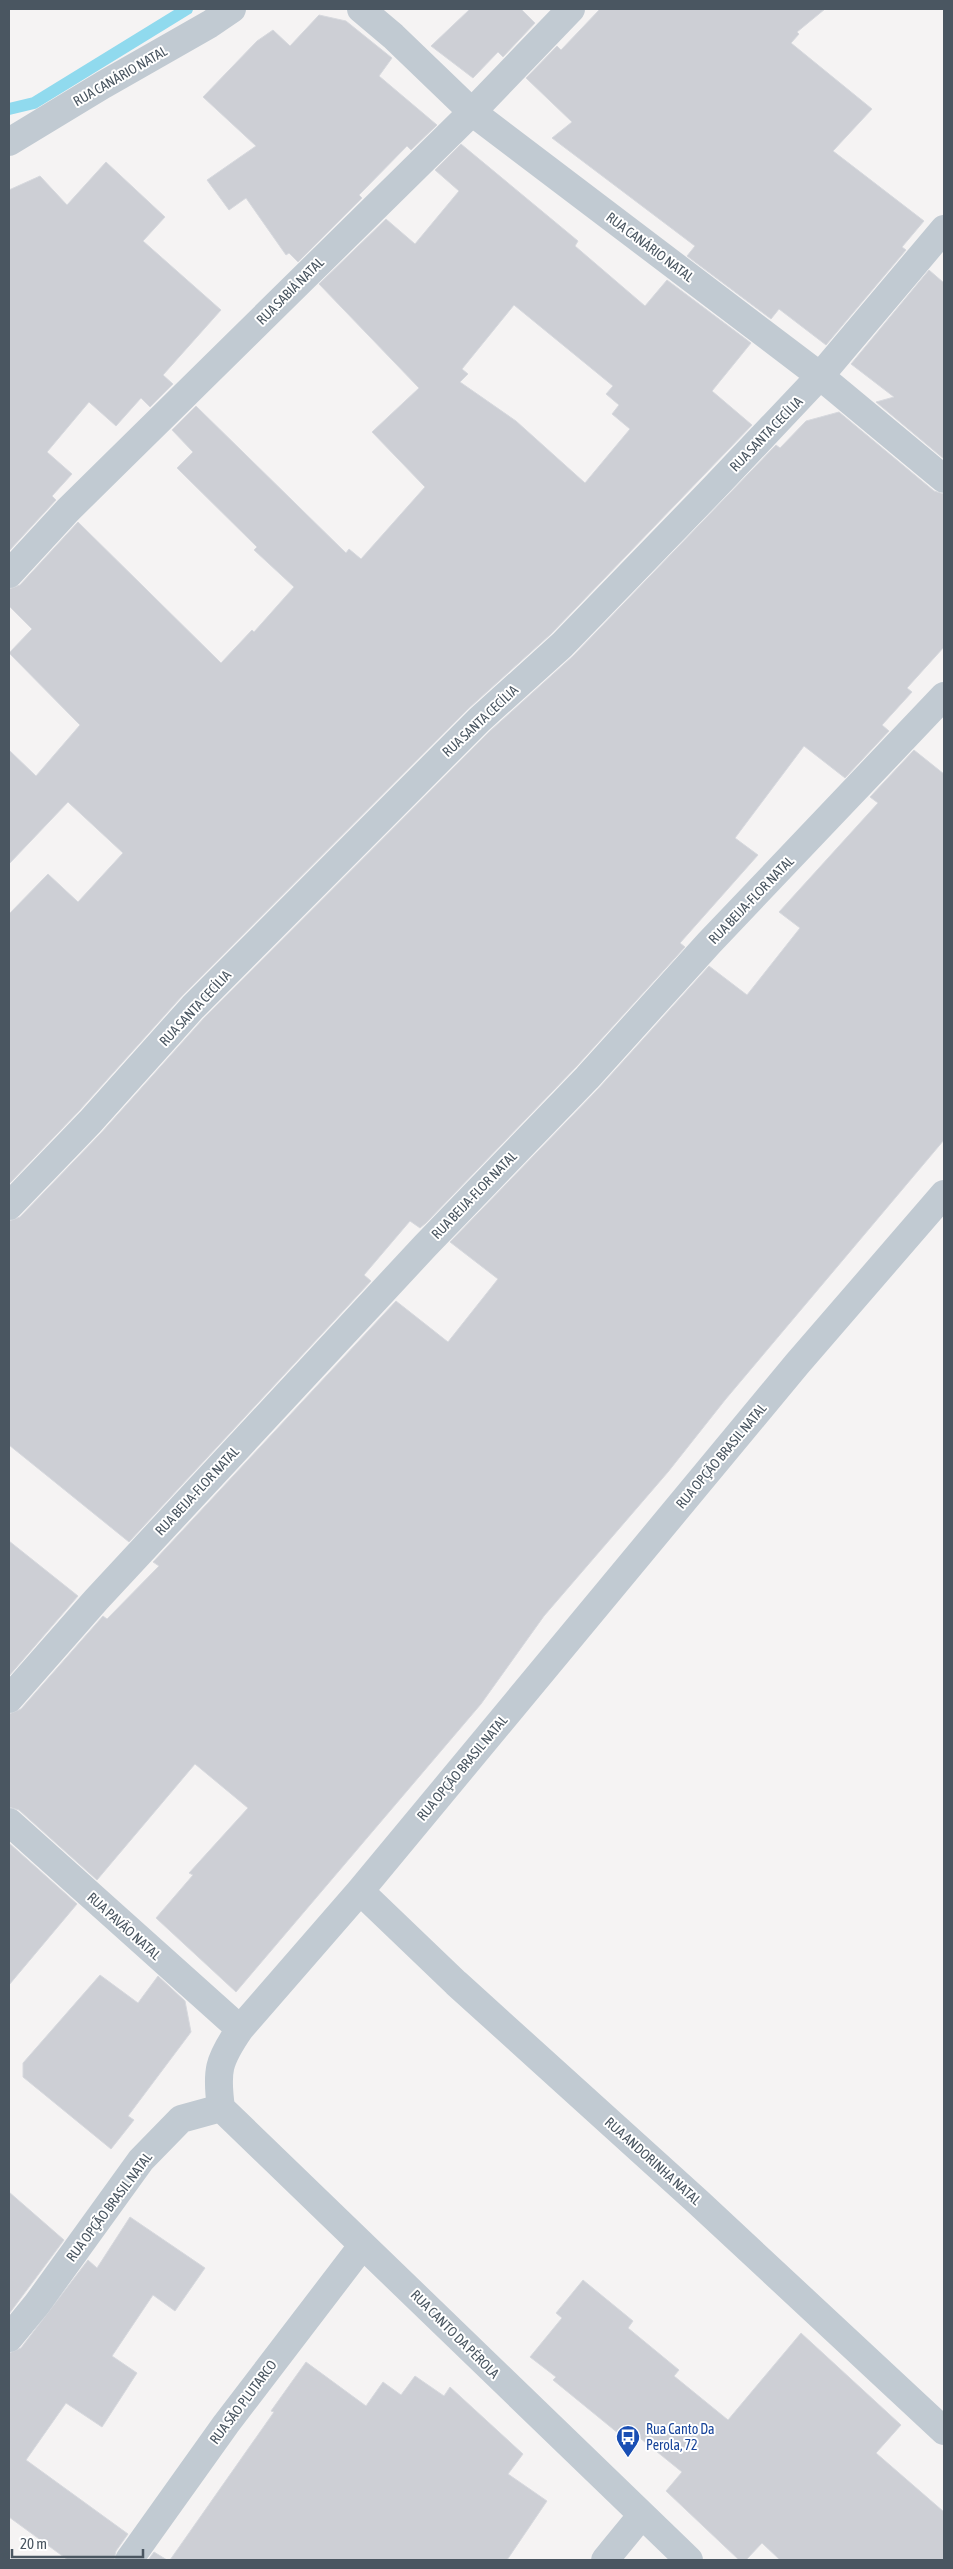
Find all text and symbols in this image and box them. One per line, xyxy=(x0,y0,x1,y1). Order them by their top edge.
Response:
street label: RUA CANÁRIO NATAL xyxy=(70,42,170,109)
street label: RUA CANÁRIO NATAL xyxy=(603,209,697,285)
street label: RUA SABIÁ NATAL xyxy=(253,254,327,328)
street label: RUA SANTA CECÍLIA xyxy=(726,393,806,475)
street label: RUA SANTA CECÍLIA xyxy=(439,682,521,760)
street label: RUA BEIJA-FLOR NATAL xyxy=(705,853,797,947)
street label: RUA SANTA CECÍLIA xyxy=(156,967,234,1049)
street label: RUA BEIJA-FLOR NATAL xyxy=(428,1148,520,1242)
street label: RUA OPÇÃO BRASIL NATAL xyxy=(672,1400,770,1512)
street label: RUA BEIJA-FLOR NATAL xyxy=(152,1443,243,1539)
street label: RUA OPÇÃO BRASIL NATAL xyxy=(413,1712,511,1824)
street label: RUA PAVÃO NATAL xyxy=(84,1889,164,1963)
street label: RUA ANDORINHA NATAL xyxy=(602,2114,705,2209)
street label: RUA OPÇÃO BRASIL NATAL xyxy=(63,2149,155,2265)
street label: RUA CANTO DA PÉROLA xyxy=(408,2287,503,2382)
street label: RUA SÃO PLUTARCO xyxy=(206,2357,280,2447)
place label: Rua Canto Da Perola, 72 xyxy=(646,2421,715,2453)
bus stop icon: Rua Canto Da Perola, 72 xyxy=(615,2424,641,2458)
scale bar xyxy=(12,2526,144,2558)
text: 20 m xyxy=(20,2535,47,2552)

